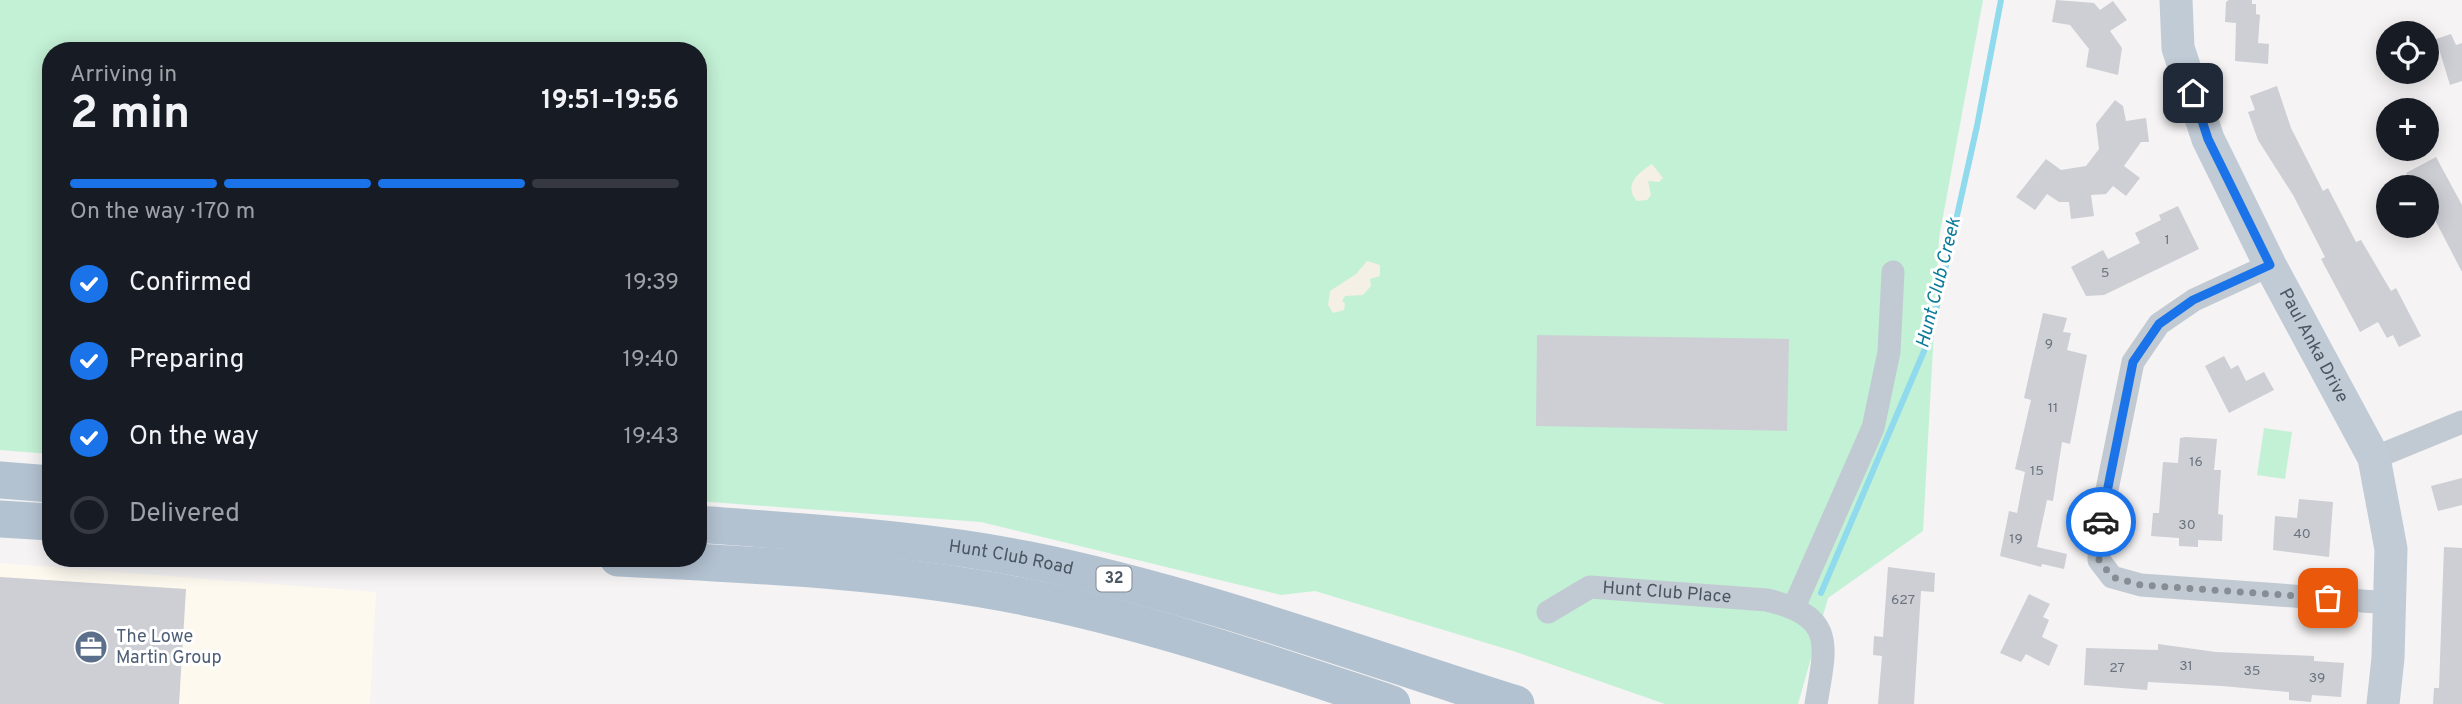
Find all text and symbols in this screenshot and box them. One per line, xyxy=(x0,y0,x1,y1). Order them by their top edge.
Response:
map controls xyxy=(2376,21,2439,238)
button: locate xyxy=(2376,21,2439,84)
text: Arriving in xyxy=(70,61,177,90)
pin xyxy=(2163,63,2223,123)
icon: home xyxy=(2174,74,2212,112)
text: 19:51–19:56 xyxy=(541,85,679,118)
text: 2 min xyxy=(70,86,190,145)
button: + xyxy=(2376,98,2439,161)
button: − xyxy=(2376,175,2439,238)
text: On the way · 170 m xyxy=(70,198,255,227)
water label: Hunt Club Creek xyxy=(1911,215,1967,351)
house number: 1 xyxy=(2164,232,2170,249)
icon: check xyxy=(70,265,108,303)
house number: 5 xyxy=(2101,265,2109,282)
text: Confirmed xyxy=(129,267,252,300)
text: 19:39 xyxy=(624,269,679,298)
street label: Paul Anka Drive xyxy=(2273,285,2354,407)
house number: 9 xyxy=(2045,336,2053,353)
icon: check xyxy=(70,342,108,380)
text: Preparing xyxy=(129,344,244,377)
text: 19:40 xyxy=(622,346,679,375)
house number: 11 xyxy=(2048,400,2058,417)
icon: check xyxy=(70,419,108,457)
text: On the way xyxy=(129,421,259,454)
text: 19:43 xyxy=(623,423,679,452)
house number: 16 xyxy=(2189,454,2203,471)
house number: 15 xyxy=(2030,463,2044,480)
courier xyxy=(2066,487,2136,557)
text: Delivered xyxy=(129,498,240,531)
icon: car xyxy=(2082,503,2120,541)
house number: 30 xyxy=(2178,517,2196,534)
house number: 40 xyxy=(2293,526,2311,543)
house number: 19 xyxy=(2009,531,2023,548)
street label: Hunt Club Road xyxy=(947,535,1076,581)
road number: 32 xyxy=(1096,566,1132,592)
pin xyxy=(2298,568,2358,628)
street label: Hunt Club Place xyxy=(1602,576,1732,609)
icon: bag xyxy=(2309,579,2347,617)
house number: 627 xyxy=(1891,592,1915,609)
place label: The Lowe Martin Group xyxy=(116,626,222,670)
office icon: The Lowe Martin Group xyxy=(72,628,110,666)
house number: 31 xyxy=(2179,658,2193,675)
house number: 27 xyxy=(2109,660,2125,677)
house number: 35 xyxy=(2243,663,2261,680)
house number: 39 xyxy=(2309,670,2325,687)

